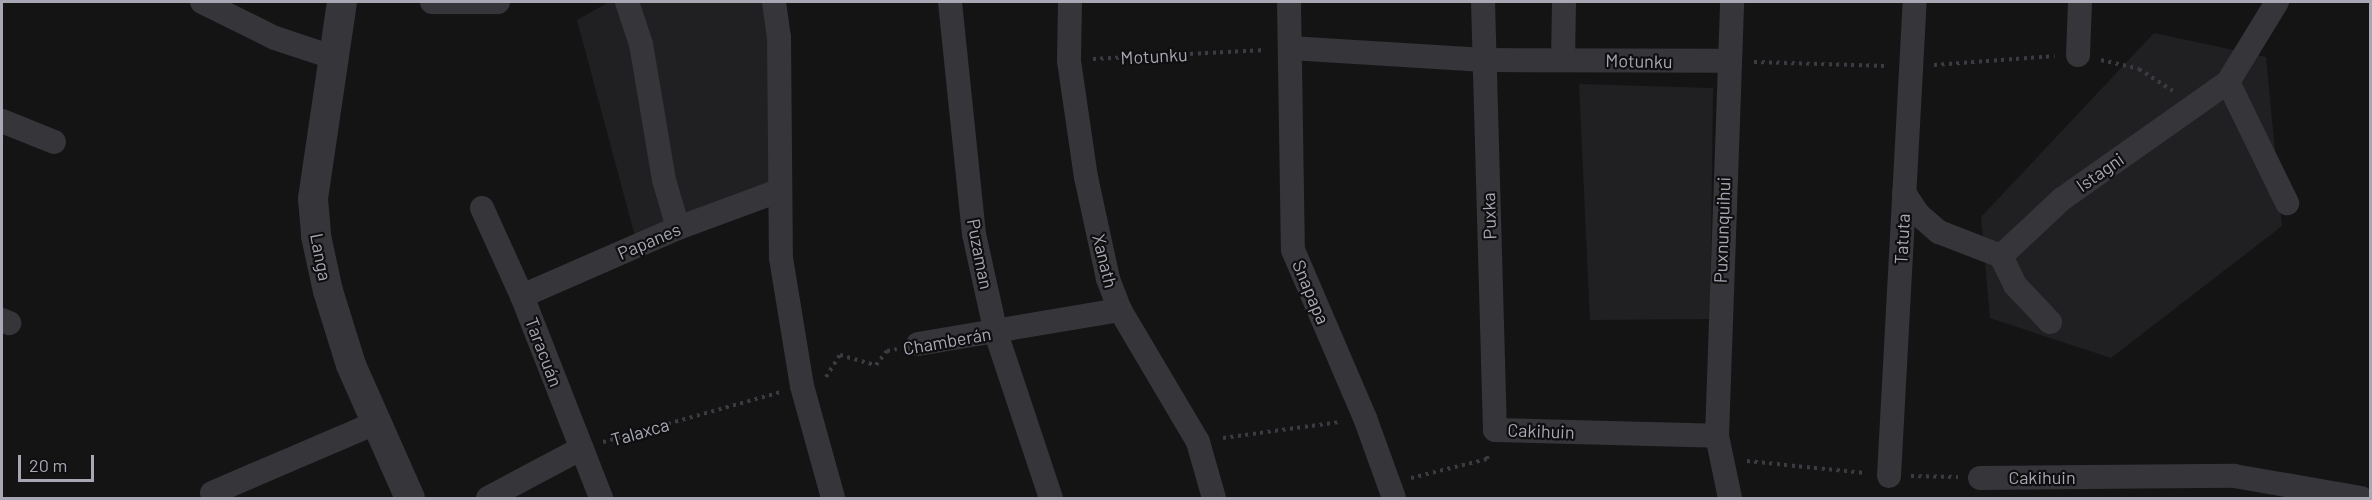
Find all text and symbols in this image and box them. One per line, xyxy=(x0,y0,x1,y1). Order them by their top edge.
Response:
street label: Motunku xyxy=(1120,43,1188,69)
street label: Motunku xyxy=(1605,50,1673,72)
street label: Istagni xyxy=(2072,148,2128,196)
street label: Puxnunquihui xyxy=(1709,177,1735,283)
street label: Puxka xyxy=(1477,192,1501,240)
street label: Tatuta xyxy=(1890,213,1914,265)
street label: Puzaman xyxy=(963,217,997,291)
street label: Papanes xyxy=(614,218,684,264)
street label: Langa xyxy=(306,231,336,283)
street label: Xanath xyxy=(1088,232,1122,290)
street label: Snapapa xyxy=(1288,257,1334,327)
street label: Taracuán xyxy=(521,314,567,390)
street label: Chamberán xyxy=(901,323,993,359)
street label: Talaxca xyxy=(609,413,671,451)
street label: Cakihuin xyxy=(1507,419,1575,443)
scale bar xyxy=(21,443,98,481)
text: 20 m xyxy=(29,454,67,476)
street label: Cakihuin xyxy=(2008,466,2076,488)

